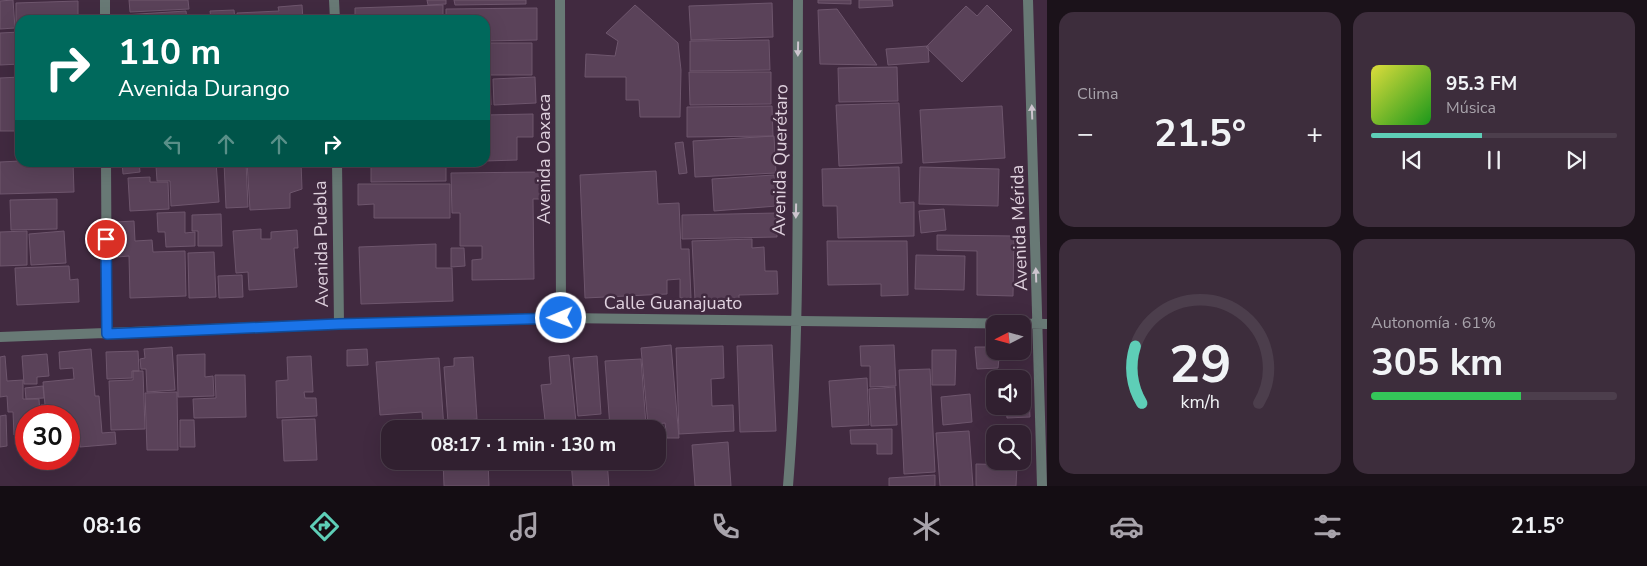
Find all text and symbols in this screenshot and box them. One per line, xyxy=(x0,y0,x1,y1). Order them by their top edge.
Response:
text: 110 m xyxy=(118,29,221,76)
icon: right xyxy=(35,35,100,100)
one-way arrow xyxy=(794,41,802,57)
text: 95.3 FM xyxy=(1446,71,1517,97)
text: Avenida Durango xyxy=(118,74,290,104)
text: Clima xyxy=(1077,83,1118,105)
street label: Avenida Querétaro xyxy=(767,84,793,236)
street label: Avenida Oaxaca xyxy=(532,94,556,224)
text: Música xyxy=(1446,97,1496,119)
one-way arrow xyxy=(1027,104,1035,120)
text: 21.5° xyxy=(1154,108,1246,159)
text: − xyxy=(1077,115,1094,153)
text: + xyxy=(1306,115,1323,153)
icon: left xyxy=(159,130,187,158)
icon: ahead xyxy=(212,130,240,158)
icon: ahead xyxy=(265,130,293,158)
icon: right xyxy=(318,130,346,158)
icon: previous xyxy=(1398,146,1426,174)
icon: pause xyxy=(1480,146,1508,174)
icon: next xyxy=(1562,146,1590,174)
street label: Avenida Mérida xyxy=(1005,165,1033,291)
street label: Avenida Puebla xyxy=(308,180,334,308)
one-way arrow xyxy=(792,203,800,219)
pin xyxy=(85,218,127,260)
icon: arrive xyxy=(92,225,120,253)
one-way arrow xyxy=(1032,266,1040,282)
position arrow xyxy=(534,291,586,343)
street label: Calle Guanajuato xyxy=(604,291,742,315)
text: Autonomía · 61% xyxy=(1371,312,1496,334)
north arrow xyxy=(986,315,1031,360)
map controls xyxy=(986,315,1031,470)
text: 29 xyxy=(1169,329,1231,400)
text: 305 km xyxy=(1371,337,1503,388)
button: sound xyxy=(986,370,1031,415)
text: km/h xyxy=(1180,390,1220,414)
speed limit sign: 30 xyxy=(15,405,80,470)
button: search xyxy=(986,425,1031,470)
text: 08:17 · 1 min · 130 m xyxy=(431,432,616,458)
icon: directions xyxy=(307,509,342,544)
icon: music xyxy=(507,509,542,544)
icon: phone xyxy=(708,509,743,544)
icon: climate xyxy=(909,509,944,544)
icon: car xyxy=(1109,509,1144,544)
icon: filters xyxy=(1310,509,1345,544)
text: 08:16 xyxy=(83,511,141,541)
text: 21.5° xyxy=(1511,511,1564,541)

